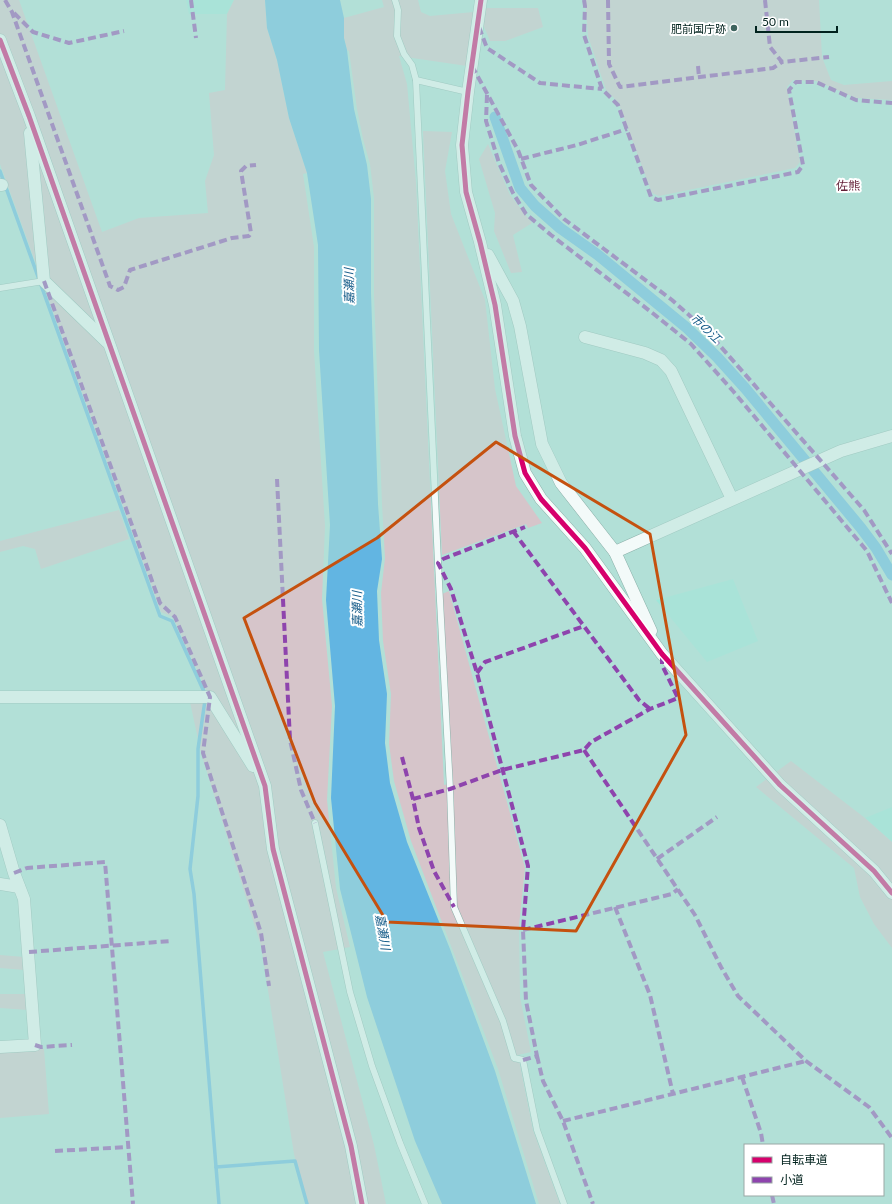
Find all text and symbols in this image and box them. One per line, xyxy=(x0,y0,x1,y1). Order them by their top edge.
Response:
scale bar xyxy=(756,8,837,34)
text: 50 m xyxy=(762,14,789,29)
place label: 肥前国庁跡 xyxy=(671,22,726,35)
marker: 肥前国庁跡 xyxy=(729,23,739,33)
district label: 佐熊 xyxy=(836,178,860,193)
water label: 嘉瀬川 xyxy=(341,266,357,304)
water label: 市の江 xyxy=(688,310,726,347)
water label: 嘉瀬川 xyxy=(349,589,365,627)
water label: 嘉瀬川 xyxy=(372,913,394,953)
legend xyxy=(744,1144,884,1196)
text: 自転車道 xyxy=(780,1152,828,1167)
text: 小道 xyxy=(780,1172,804,1187)

